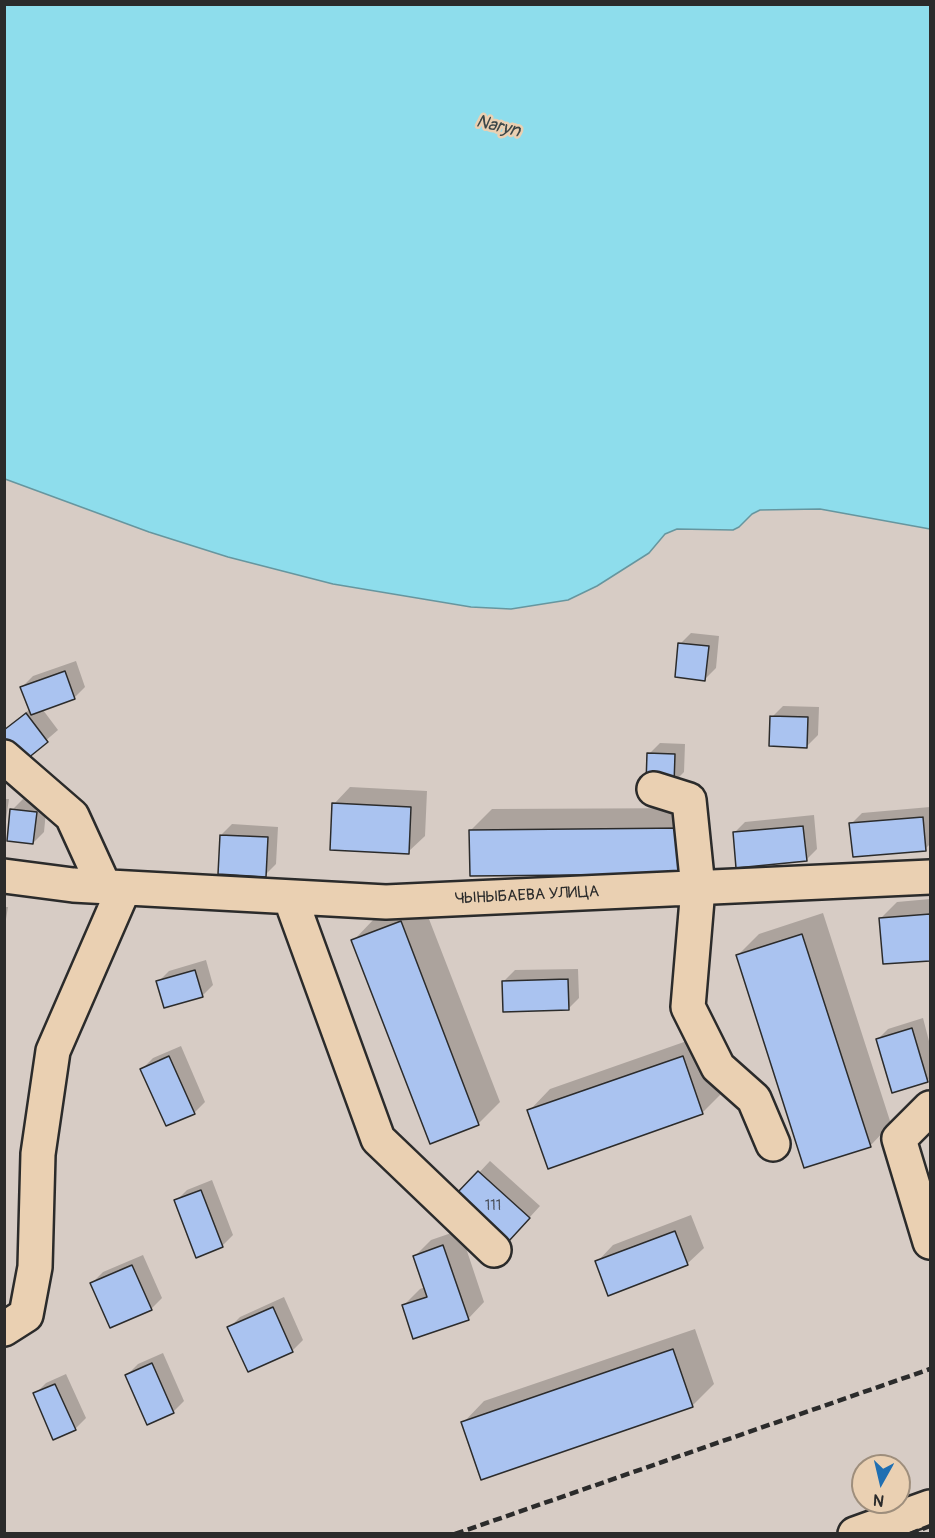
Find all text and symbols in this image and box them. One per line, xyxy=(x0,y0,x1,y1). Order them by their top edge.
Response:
water label: Naryn xyxy=(474,111,522,143)
street label: ЧЫНЫБАЕВА УЛИЦА xyxy=(454,883,600,909)
house number: 111 xyxy=(485,1198,501,1214)
north arrow xyxy=(851,1454,911,1514)
text: N xyxy=(872,1489,886,1511)

